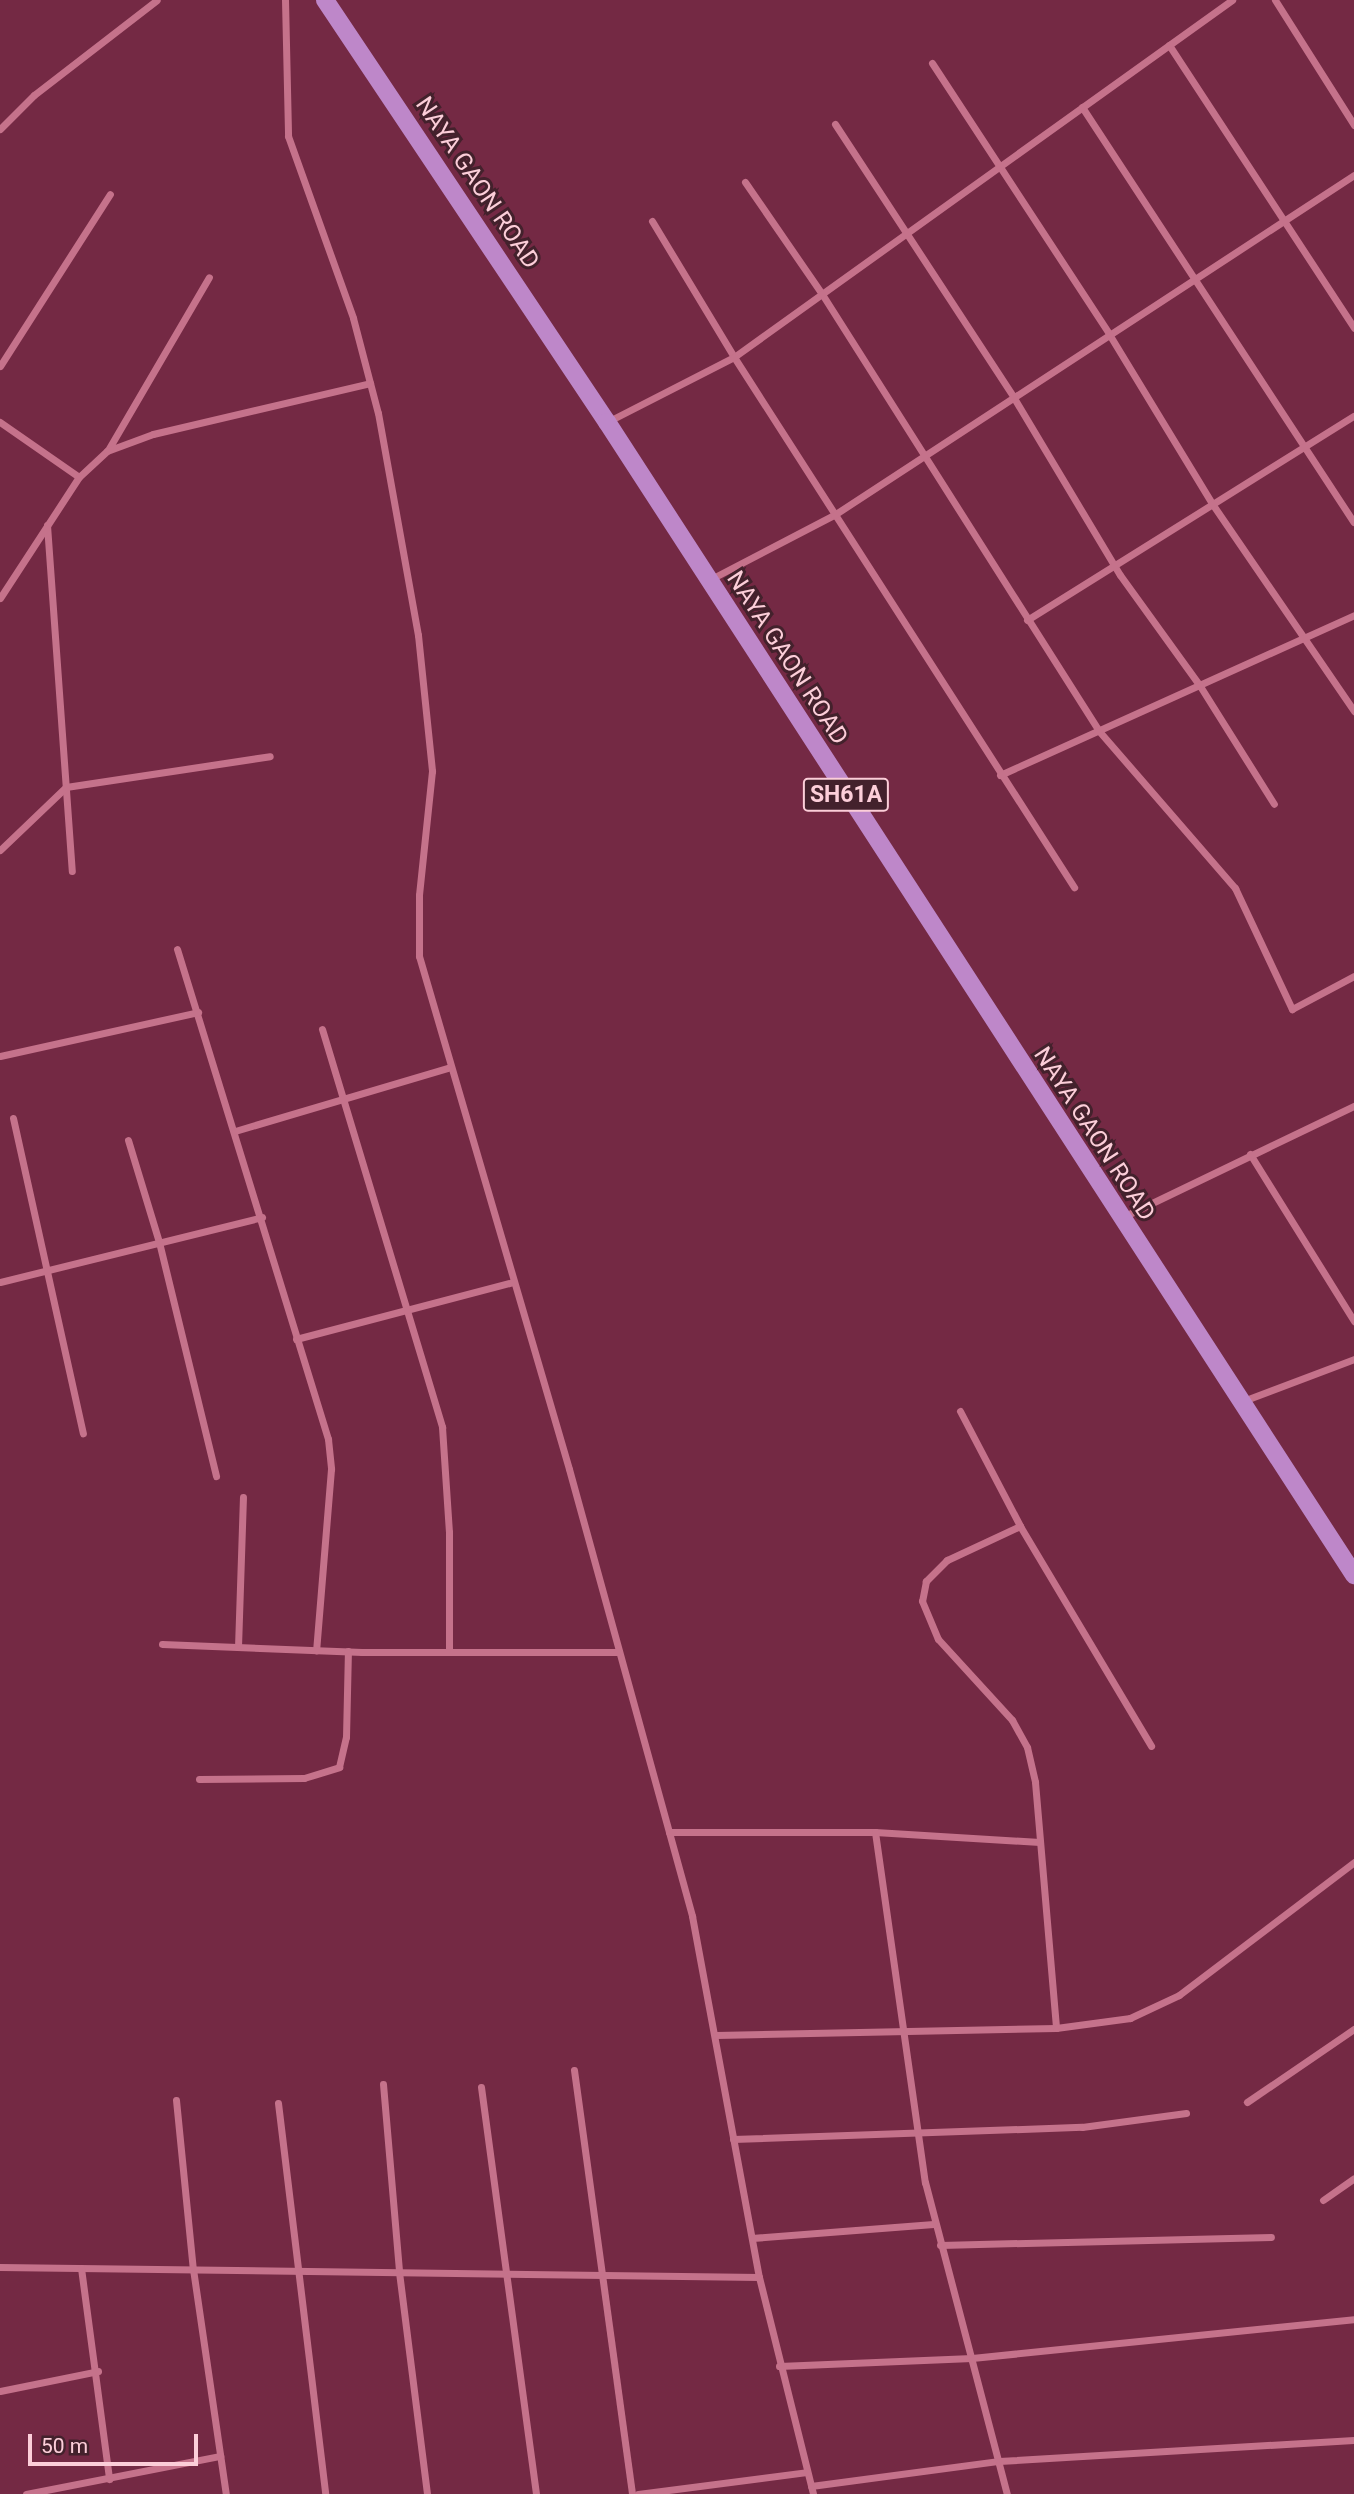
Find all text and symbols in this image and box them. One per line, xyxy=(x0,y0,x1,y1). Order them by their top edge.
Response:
street label: NAYA GAON ROAD xyxy=(409,92,545,274)
street label: NAYA GAON ROAD xyxy=(720,566,854,750)
road number: SH61A xyxy=(802,776,890,814)
street label: NAYA GAON ROAD xyxy=(1027,1042,1161,1226)
scale bar xyxy=(32,2420,201,2464)
text: 50 m xyxy=(41,2434,88,2458)

